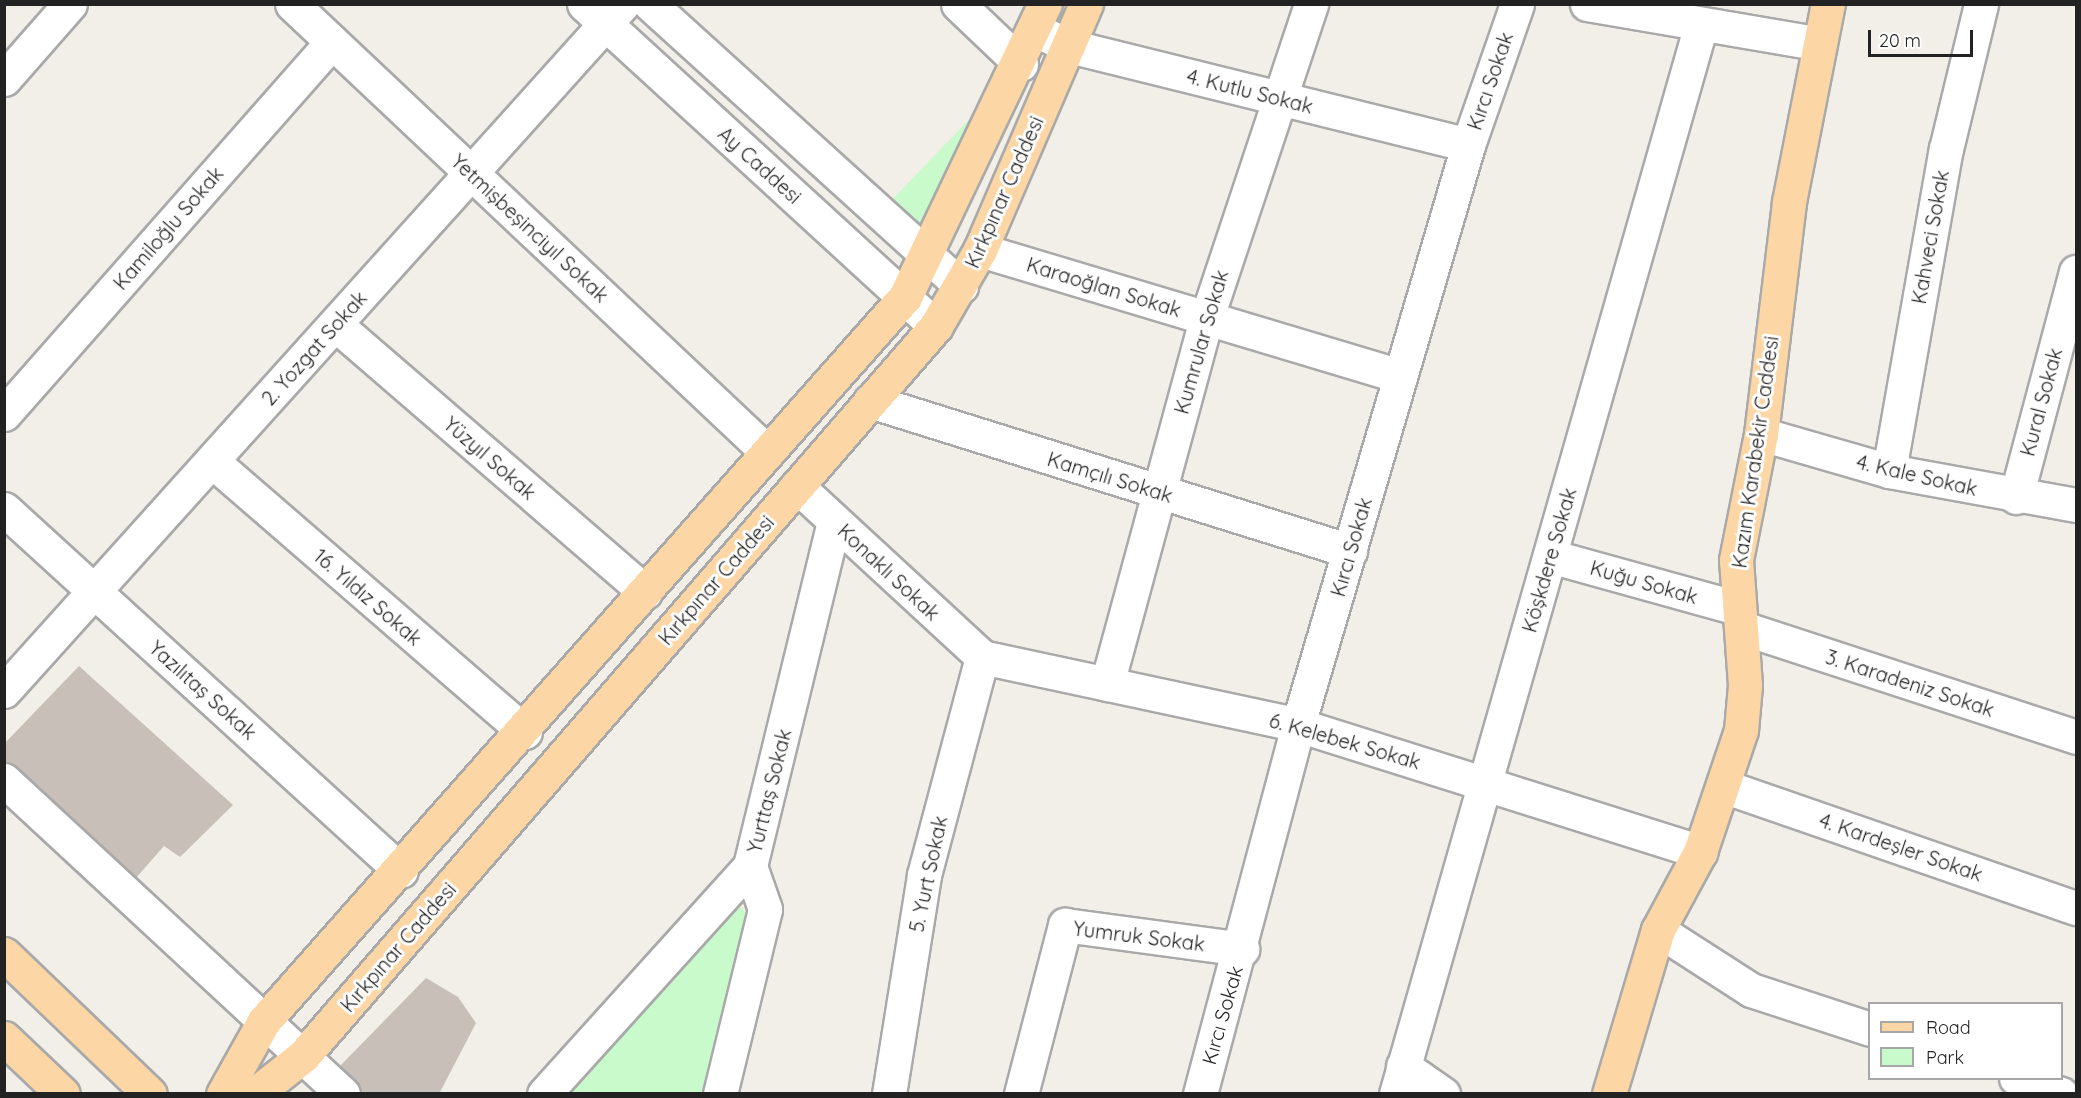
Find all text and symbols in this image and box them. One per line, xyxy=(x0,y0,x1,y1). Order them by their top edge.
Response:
scale bar xyxy=(1871,18,1976,56)
street label: Kırcı Sokak xyxy=(1462,29,1518,133)
text: 20 m xyxy=(1879,29,1921,52)
street label: 4. Kutlu Sokak xyxy=(1184,64,1316,118)
street label: Kırkpınar Caddesi xyxy=(960,112,1048,272)
street label: Ay Caddesi xyxy=(713,121,807,209)
street label: Yetmişbeşinciyıl Sokak xyxy=(446,149,614,307)
street label: Kamiloğlu Sokak xyxy=(108,162,228,294)
street label: Kahveci Sokak xyxy=(1906,168,1954,306)
street label: Karaoğlan Sokak xyxy=(1024,252,1184,322)
street label: Kumrular Sokak xyxy=(1169,267,1233,417)
street label: 2. Yozgat Sokak xyxy=(256,286,372,410)
street label: Kazım Karabekir Caddesi xyxy=(1727,334,1783,570)
street label: Kural Sokak xyxy=(2015,345,2067,459)
street label: Yüzyıl Sokak xyxy=(439,411,541,505)
street label: Kamçılı Sokak xyxy=(1045,447,1175,507)
street label: 4. Kale Sokak xyxy=(1854,449,1980,501)
street label: Köşkdere Sokak xyxy=(1517,485,1581,635)
street label: Kırcı Sokak xyxy=(1325,495,1377,599)
street label: Kırkpınar Caddesi xyxy=(653,510,779,650)
street label: Konaklı Sokak xyxy=(833,519,945,625)
street label: 16. Yıldız Sokak xyxy=(309,544,427,650)
street label: Kuğu Sokak xyxy=(1587,555,1701,609)
street label: Yazılıtaş Sokak xyxy=(144,636,262,744)
street label: 3. Karadeniz Sokak xyxy=(1823,644,1997,722)
street label: 6. Kelebek Sokak xyxy=(1267,708,1423,774)
street label: Yurttaş Sokak xyxy=(742,726,796,856)
street label: 4. Kardeşler Sokak xyxy=(1816,808,1986,886)
street label: 5. Yurt Sokak xyxy=(904,814,952,934)
street label: Kırkpınar Caddesi xyxy=(335,877,461,1017)
street label: Yumruk Sokak xyxy=(1072,916,1206,956)
street label: Kırcı Sokak xyxy=(1196,963,1248,1067)
legend xyxy=(1868,1002,2063,1080)
text: Road xyxy=(1926,1016,1971,1039)
text: Park xyxy=(1926,1046,1964,1069)

